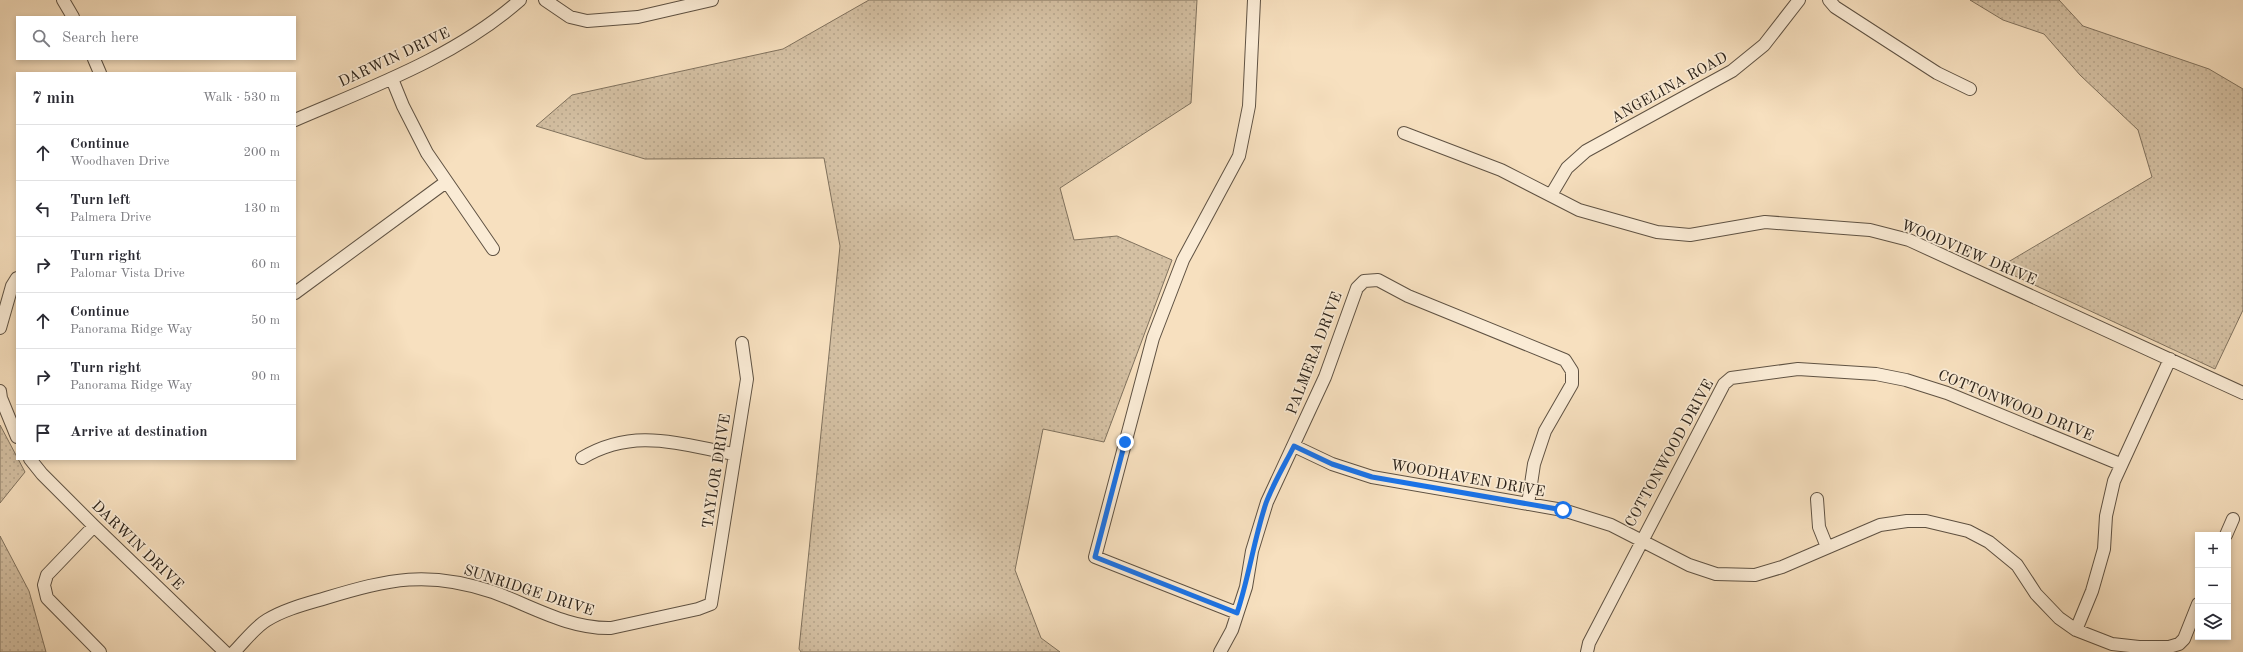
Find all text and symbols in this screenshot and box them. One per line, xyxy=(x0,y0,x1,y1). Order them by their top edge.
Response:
search box xyxy=(16,16,296,60)
street label: DARWIN DRIVE xyxy=(337,26,453,91)
icon: search xyxy=(30,27,52,49)
text: Search here xyxy=(62,31,139,46)
street label: ANGELINA ROAD xyxy=(1609,50,1730,126)
text: 7 min xyxy=(32,90,75,107)
text: Walk · 530 m xyxy=(203,91,280,104)
text: Continue xyxy=(70,137,129,152)
icon: ahead xyxy=(32,142,54,164)
text: 200 m xyxy=(243,146,280,159)
text: Woodhaven Drive xyxy=(70,155,170,168)
text: Turn left xyxy=(70,193,130,208)
icon: left xyxy=(32,198,54,220)
text: 130 m xyxy=(243,202,280,215)
text: Palmera Drive xyxy=(70,211,151,224)
street label: WOODVIEW DRIVE xyxy=(1899,218,2038,289)
text: Turn right xyxy=(70,249,141,264)
icon: right xyxy=(32,254,54,276)
text: 60 m xyxy=(251,258,280,271)
text: Palomar Vista Drive xyxy=(70,267,185,280)
street label: PALMERA DRIVE xyxy=(1285,290,1346,417)
text: Continue xyxy=(70,305,129,320)
icon: ahead xyxy=(32,310,54,332)
text: 50 m xyxy=(251,314,280,327)
text: Panorama Ridge Way xyxy=(70,323,193,336)
text: Turn right xyxy=(70,361,141,376)
icon: right xyxy=(32,366,54,388)
street label: COTTONWOOD DRIVE xyxy=(1936,368,2095,444)
text: 90 m xyxy=(251,370,280,383)
street label: COTTONWOOD DRIVE xyxy=(1623,377,1717,530)
text: Panorama Ridge Way xyxy=(70,379,193,392)
street label: TAYLOR DRIVE xyxy=(701,413,734,530)
icon: arrive xyxy=(32,422,54,444)
text: Arrive at destination xyxy=(70,425,208,440)
route end xyxy=(1116,433,1134,451)
street label: WOODHAVEN DRIVE xyxy=(1389,458,1546,500)
street label: DARWIN DRIVE xyxy=(88,499,186,593)
route start xyxy=(1554,501,1572,519)
map controls xyxy=(2195,532,2231,640)
button: + xyxy=(2195,532,2231,568)
street label: SUNRIDGE DRIVE xyxy=(461,563,596,620)
button: − xyxy=(2195,568,2231,604)
button: layers xyxy=(2195,604,2231,640)

